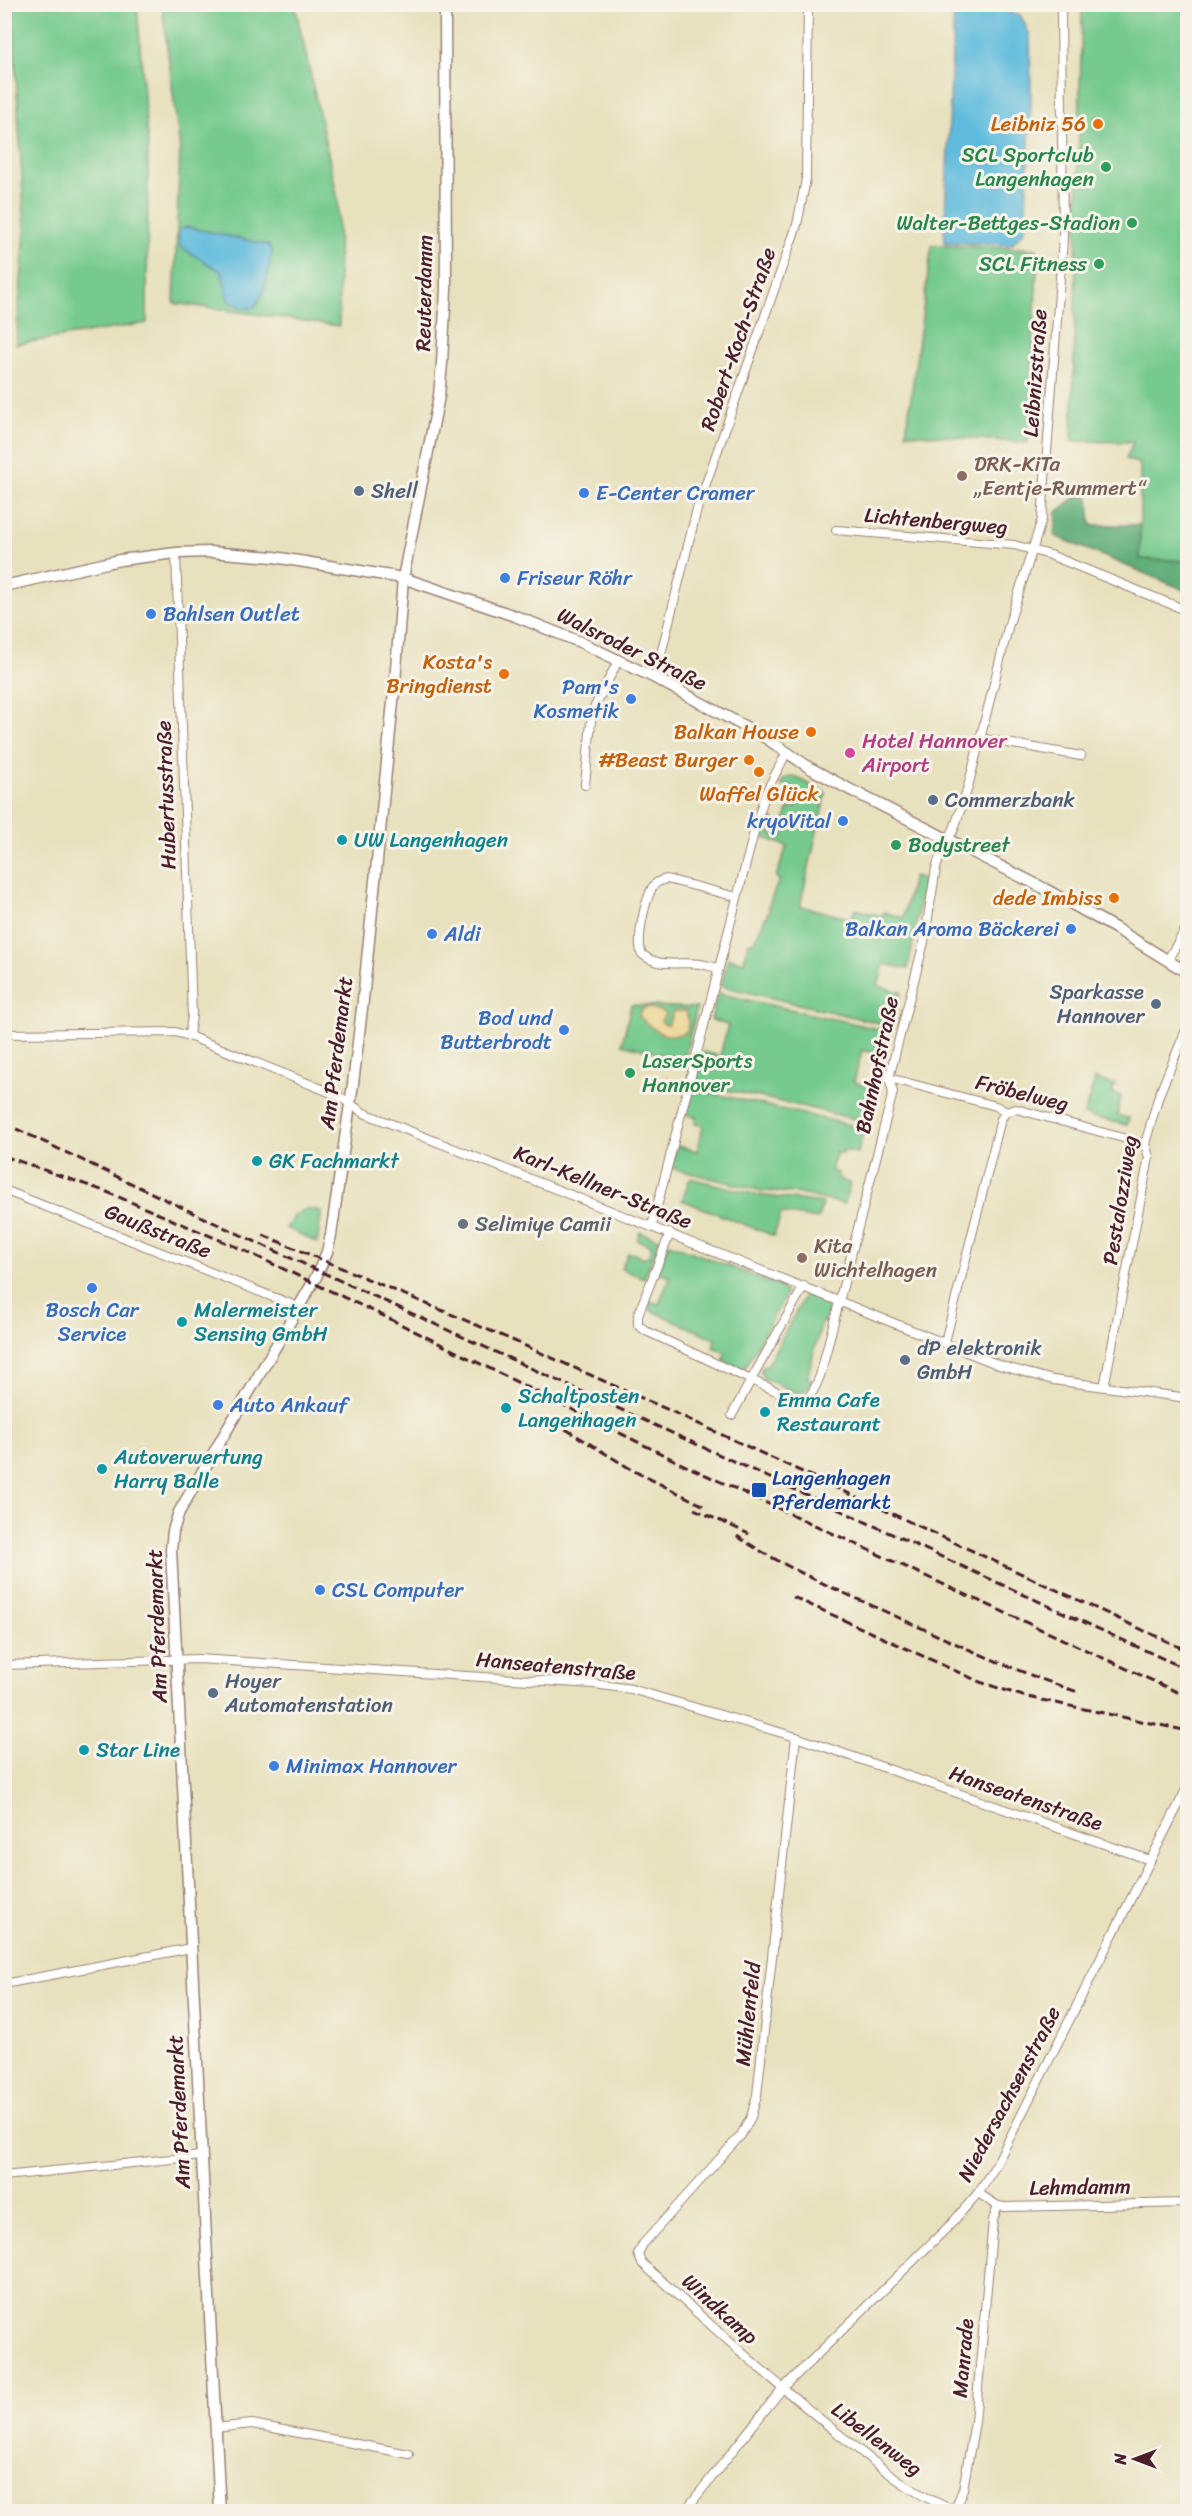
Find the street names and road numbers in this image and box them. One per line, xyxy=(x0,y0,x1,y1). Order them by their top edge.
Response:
street label: Reuterdamm xyxy=(404,234,444,352)
street label: Robert-Koch-Straße xyxy=(689,242,787,436)
street label: Leibnizstraße xyxy=(1012,308,1058,438)
street label: Lichtenbergweg xyxy=(863,496,1009,546)
street label: Walsroder Straße xyxy=(550,596,714,702)
street label: Hubertusstraße xyxy=(144,720,188,870)
street label: Am Pferdemarkt xyxy=(308,974,364,1133)
street label: Bahnhofstraße xyxy=(844,993,910,1137)
street label: Fröbelweg xyxy=(971,1063,1073,1123)
street label: Pestalozziweg xyxy=(1091,1132,1149,1268)
street label: Karl-Kellner-Straße xyxy=(508,1134,698,1240)
street label: Gaußstraße xyxy=(99,1192,218,1270)
street label: Am Pferdemarkt xyxy=(135,1548,179,1705)
street label: Hanseatenstraße xyxy=(475,1640,637,1692)
street label: Hanseatenstraße xyxy=(944,1754,1108,1842)
street label: Mühlenfeld xyxy=(724,1958,773,2068)
street label: Niedersachsenstraße xyxy=(946,1999,1072,2189)
street label: Am Pferdemarkt xyxy=(156,2034,202,2191)
street label: Lehmdamm xyxy=(1029,2167,1131,2207)
street label: Windkamp xyxy=(673,2264,767,2354)
street label: Manrade xyxy=(941,2317,985,2399)
street label: Libellenweg xyxy=(823,2392,931,2486)

